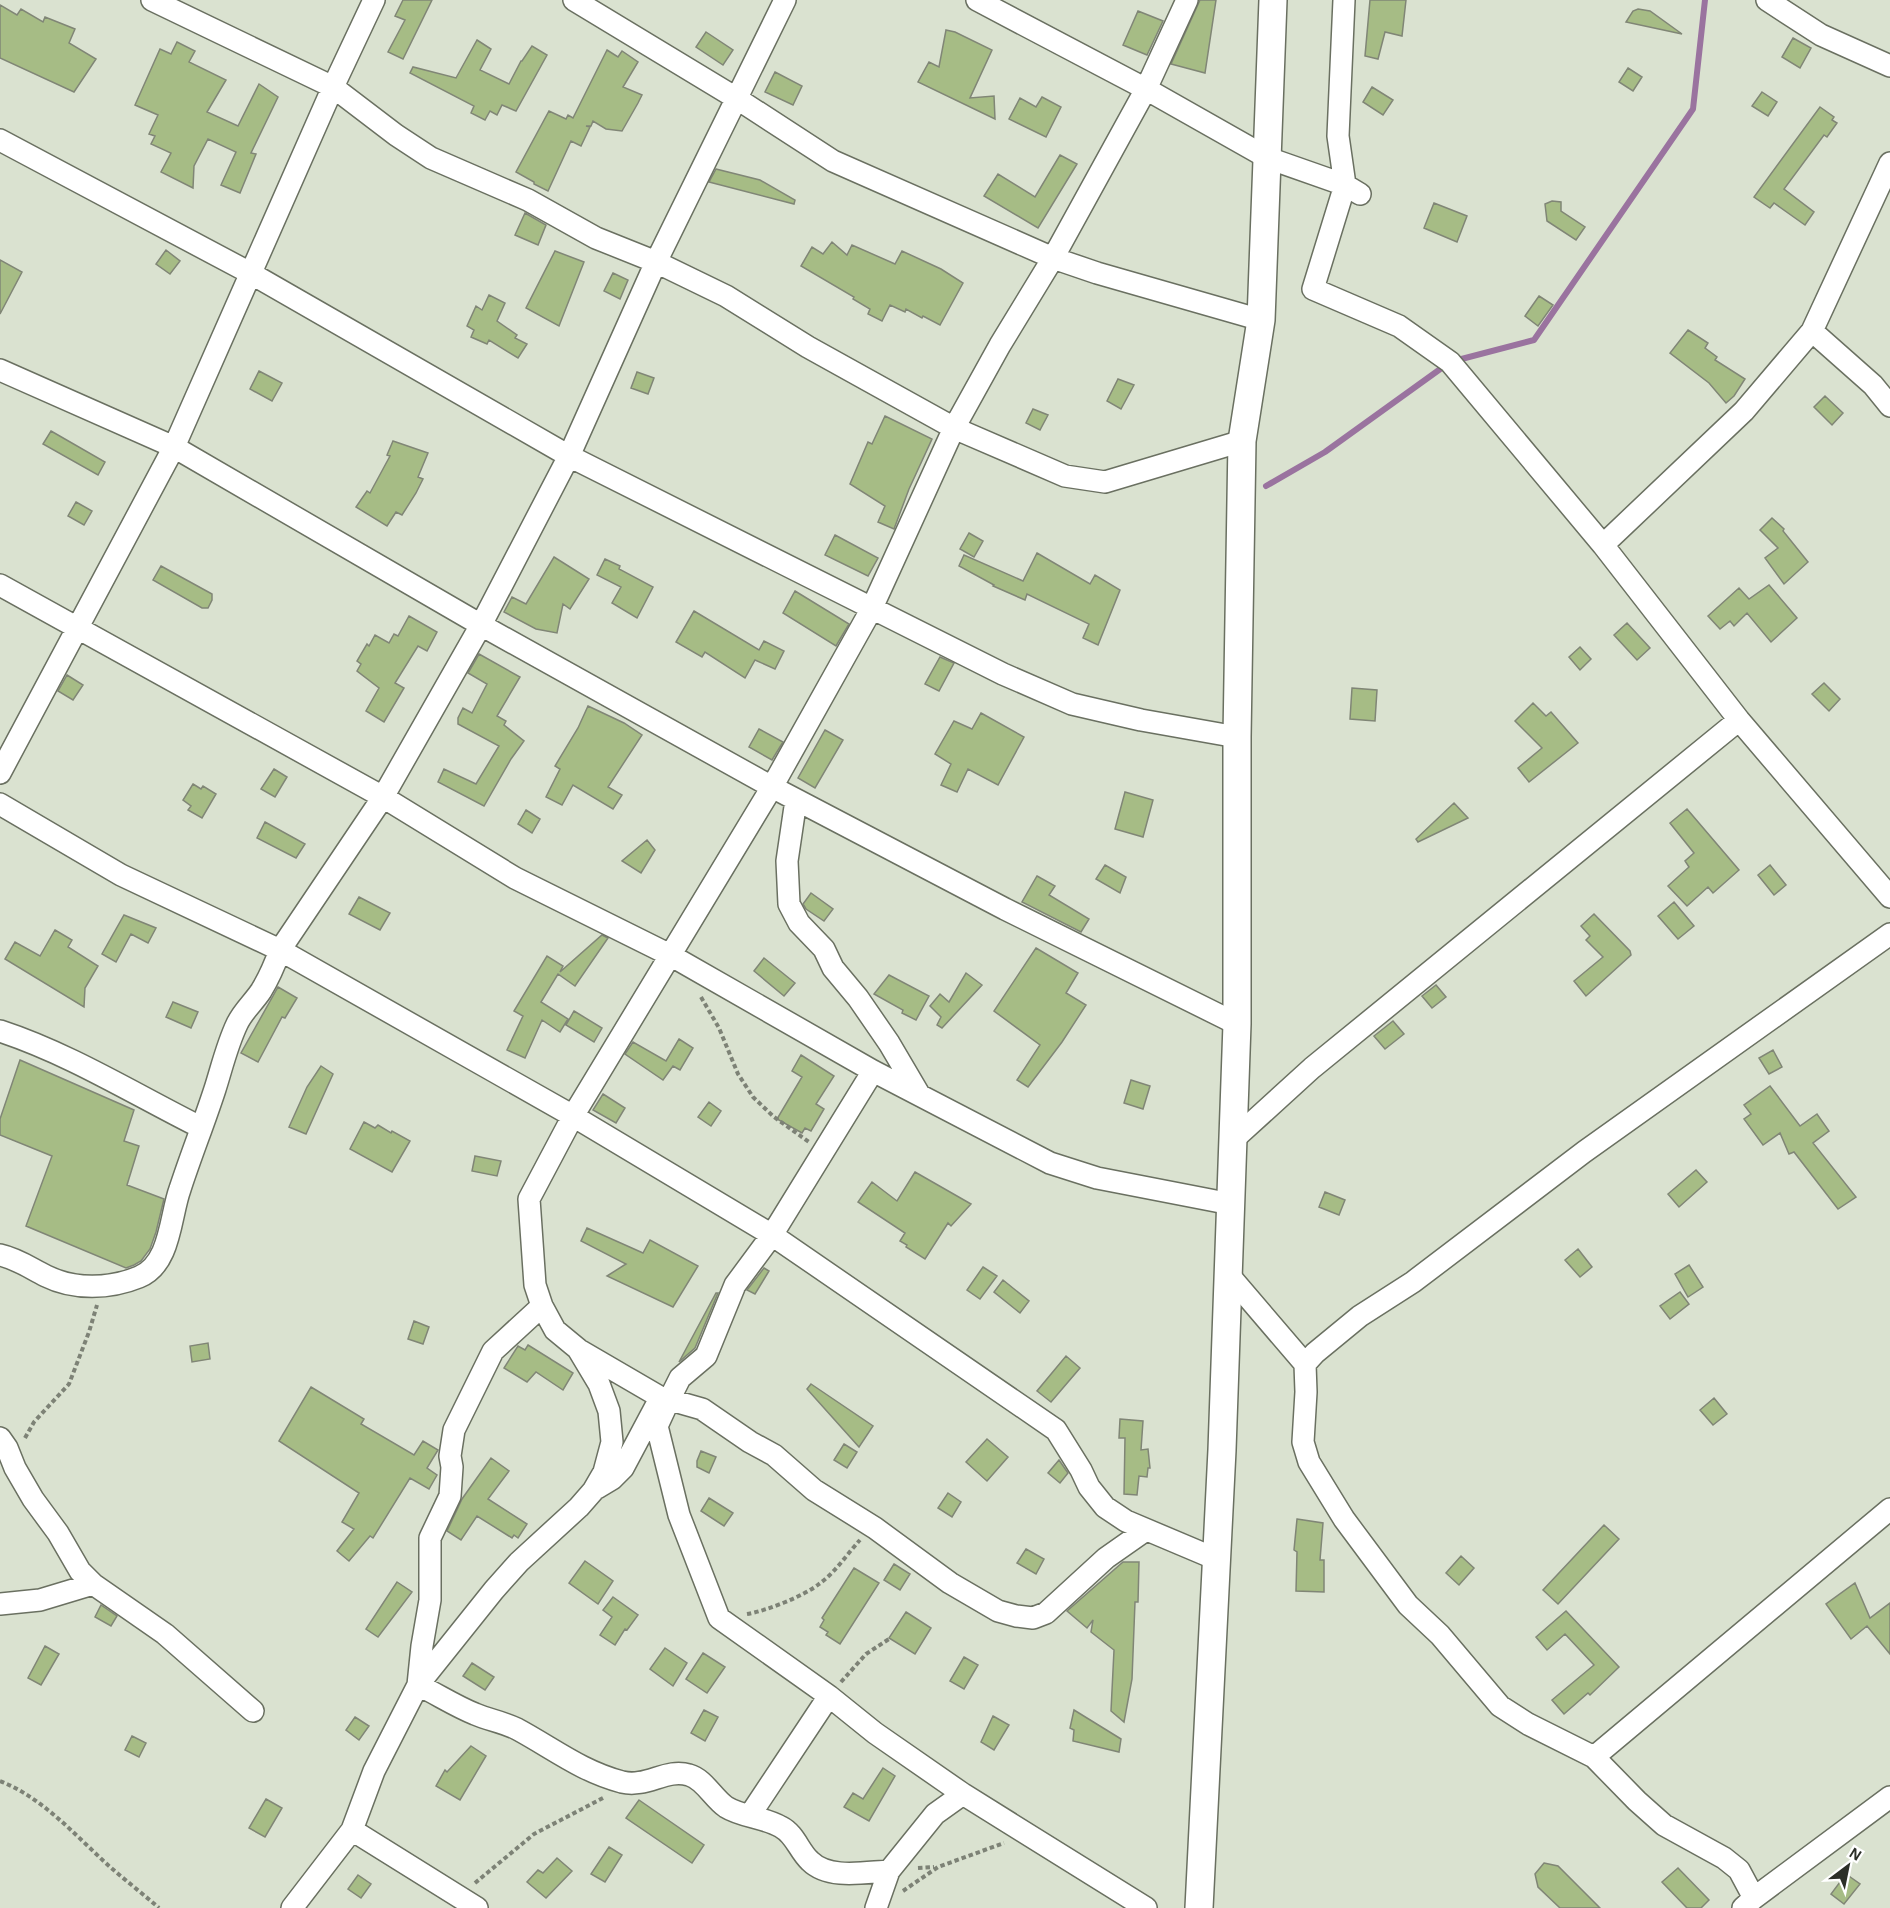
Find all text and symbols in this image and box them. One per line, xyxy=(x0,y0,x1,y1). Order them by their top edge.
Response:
north arrow xyxy=(1818,1836,1878,1896)
text: N xyxy=(1846,1844,1864,1864)

